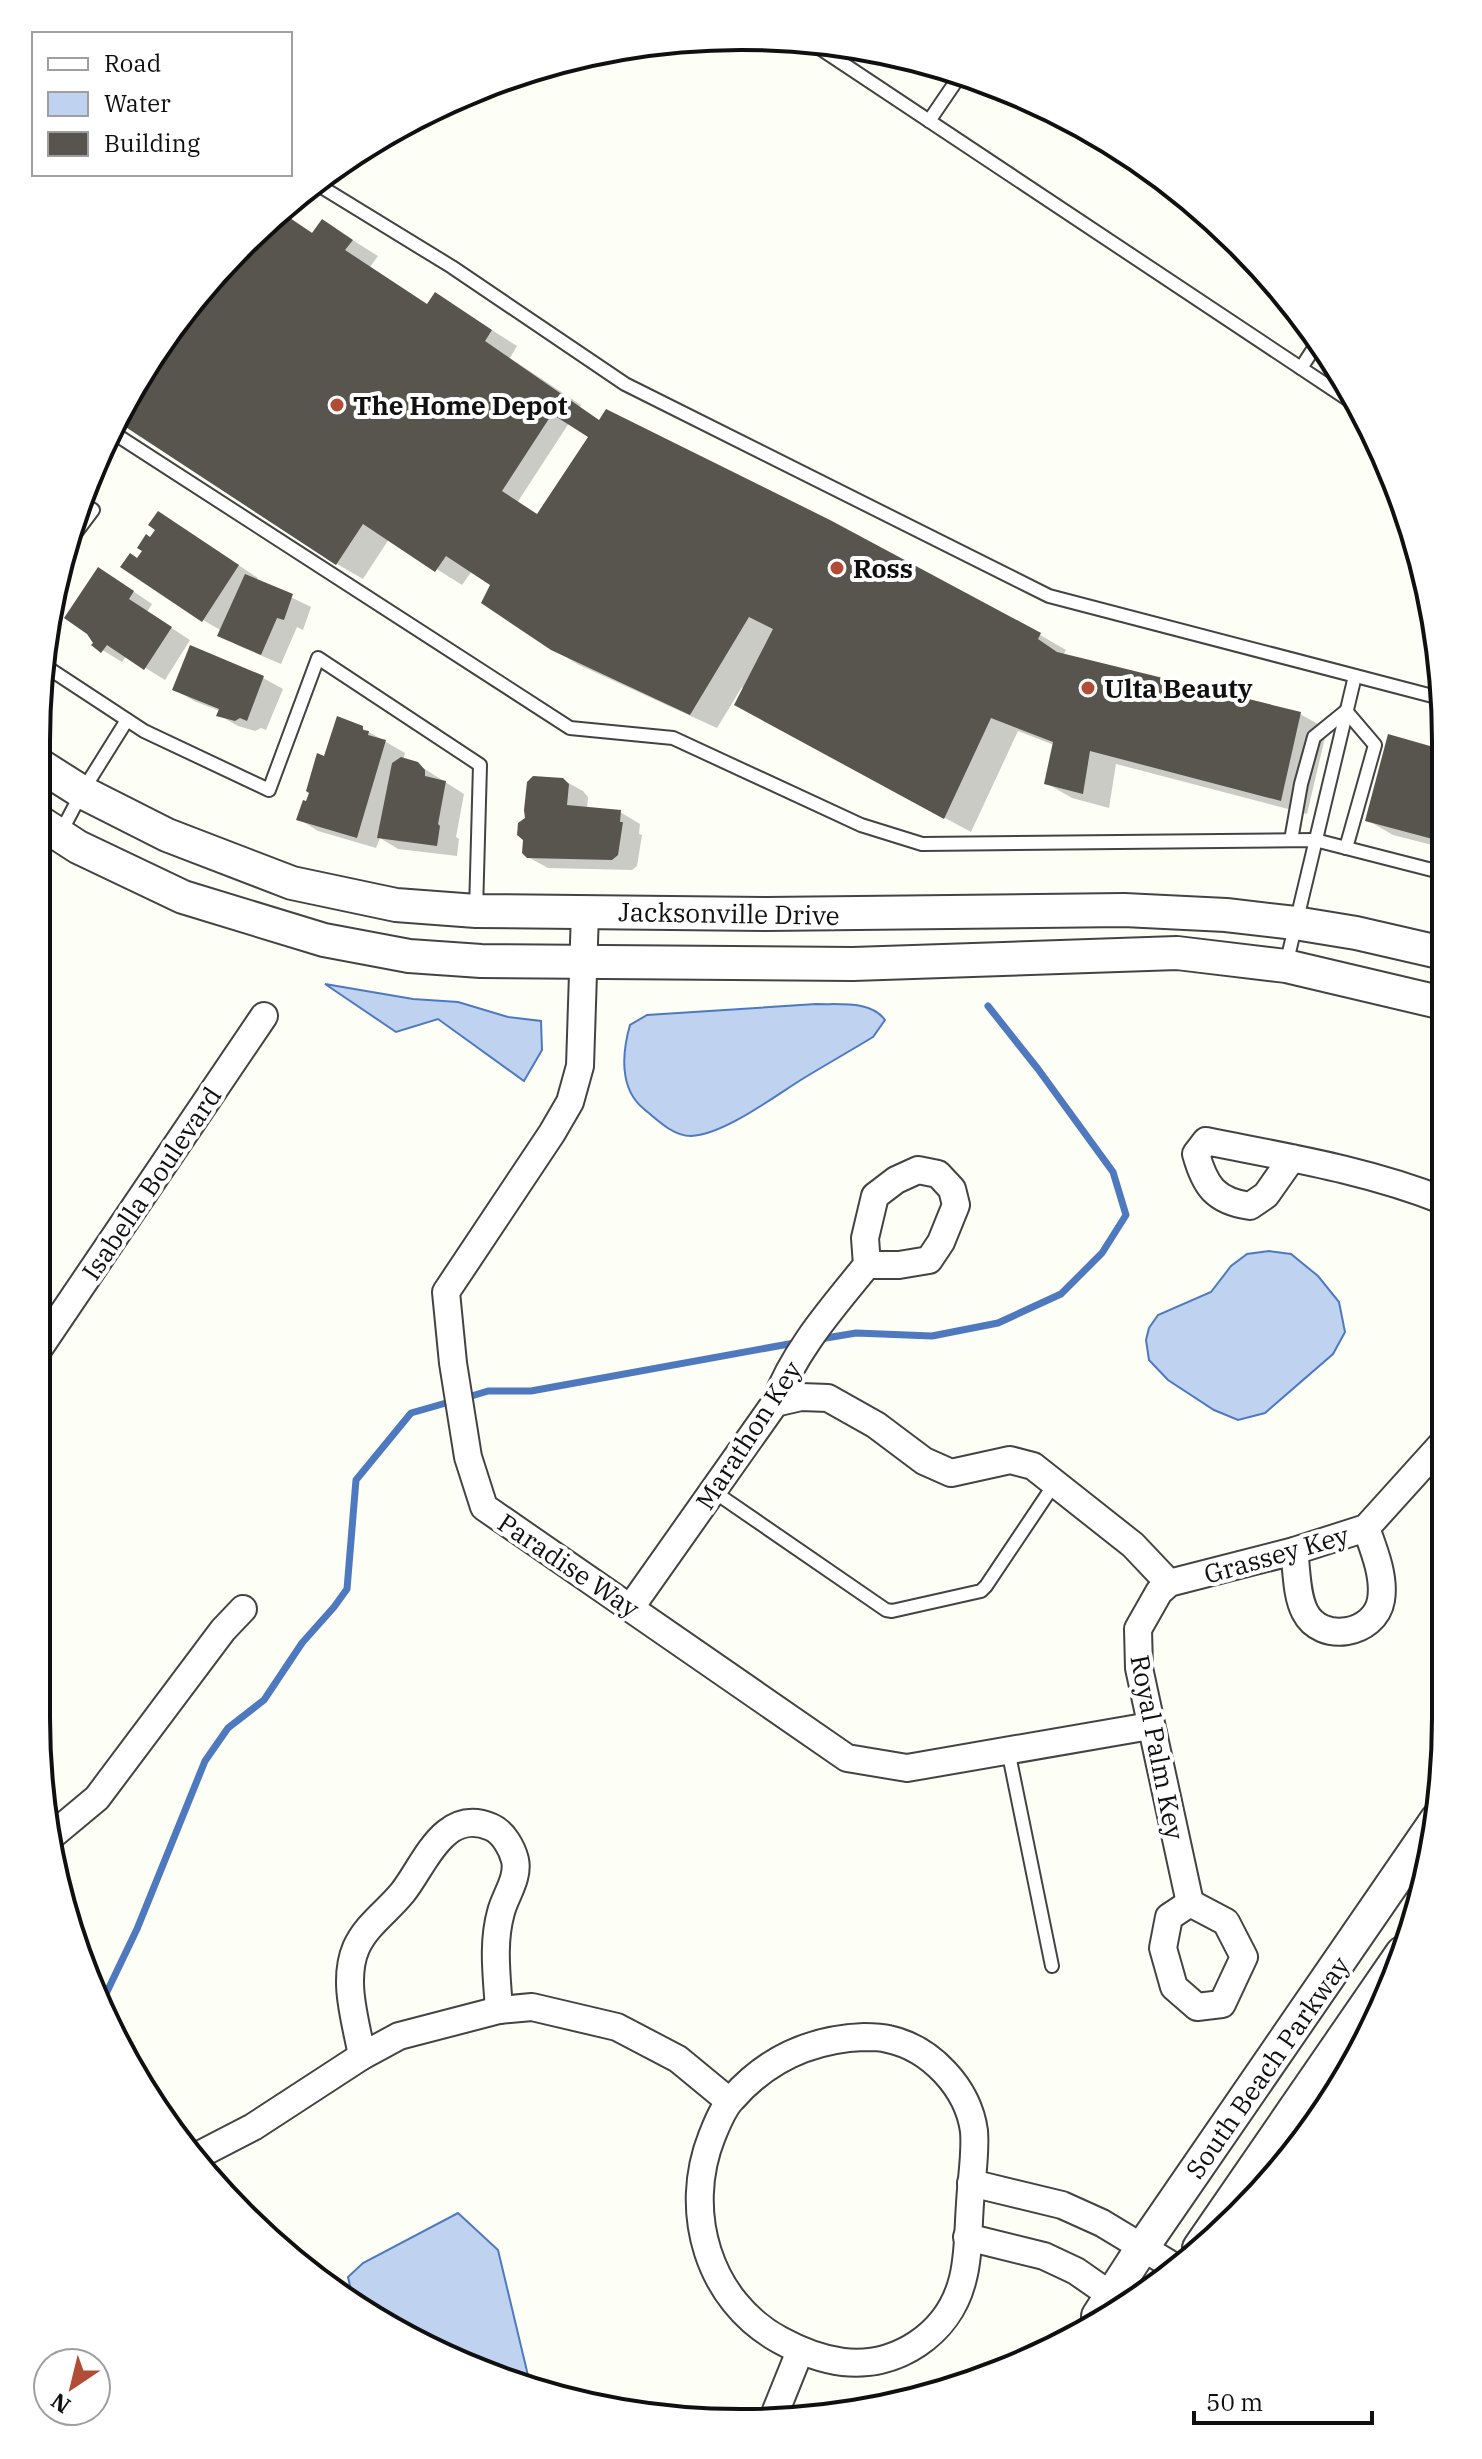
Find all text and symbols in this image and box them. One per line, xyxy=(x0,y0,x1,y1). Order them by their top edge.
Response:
legend xyxy=(32,32,292,176)
text: Road xyxy=(104,47,161,79)
text: Water xyxy=(104,87,171,119)
text: Building xyxy=(104,127,200,159)
place label: The Home Depot xyxy=(353,388,568,422)
marker: The Home Depot xyxy=(328,396,346,414)
place label: Ross xyxy=(853,551,913,585)
marker: Ross xyxy=(828,559,846,577)
place label: Ulta Beauty xyxy=(1104,671,1253,705)
marker: Ulta Beauty xyxy=(1079,679,1097,697)
street label: Jacksonville Drive xyxy=(618,894,840,932)
street label: Isabella Boulevard xyxy=(74,1080,228,1286)
street label: Marathon Key xyxy=(687,1354,809,1516)
street label: Paradise Way xyxy=(492,1505,647,1625)
street label: Grassey Key xyxy=(1200,1517,1352,1591)
street label: Royal Palm Key xyxy=(1123,1652,1193,1842)
street label: South Beach Parkway xyxy=(1177,1949,1357,2185)
north arrow xyxy=(32,2347,112,2427)
scale bar xyxy=(1194,2375,1372,2425)
text: 50 m xyxy=(1206,2386,1263,2418)
text: N xyxy=(45,2387,76,2421)

